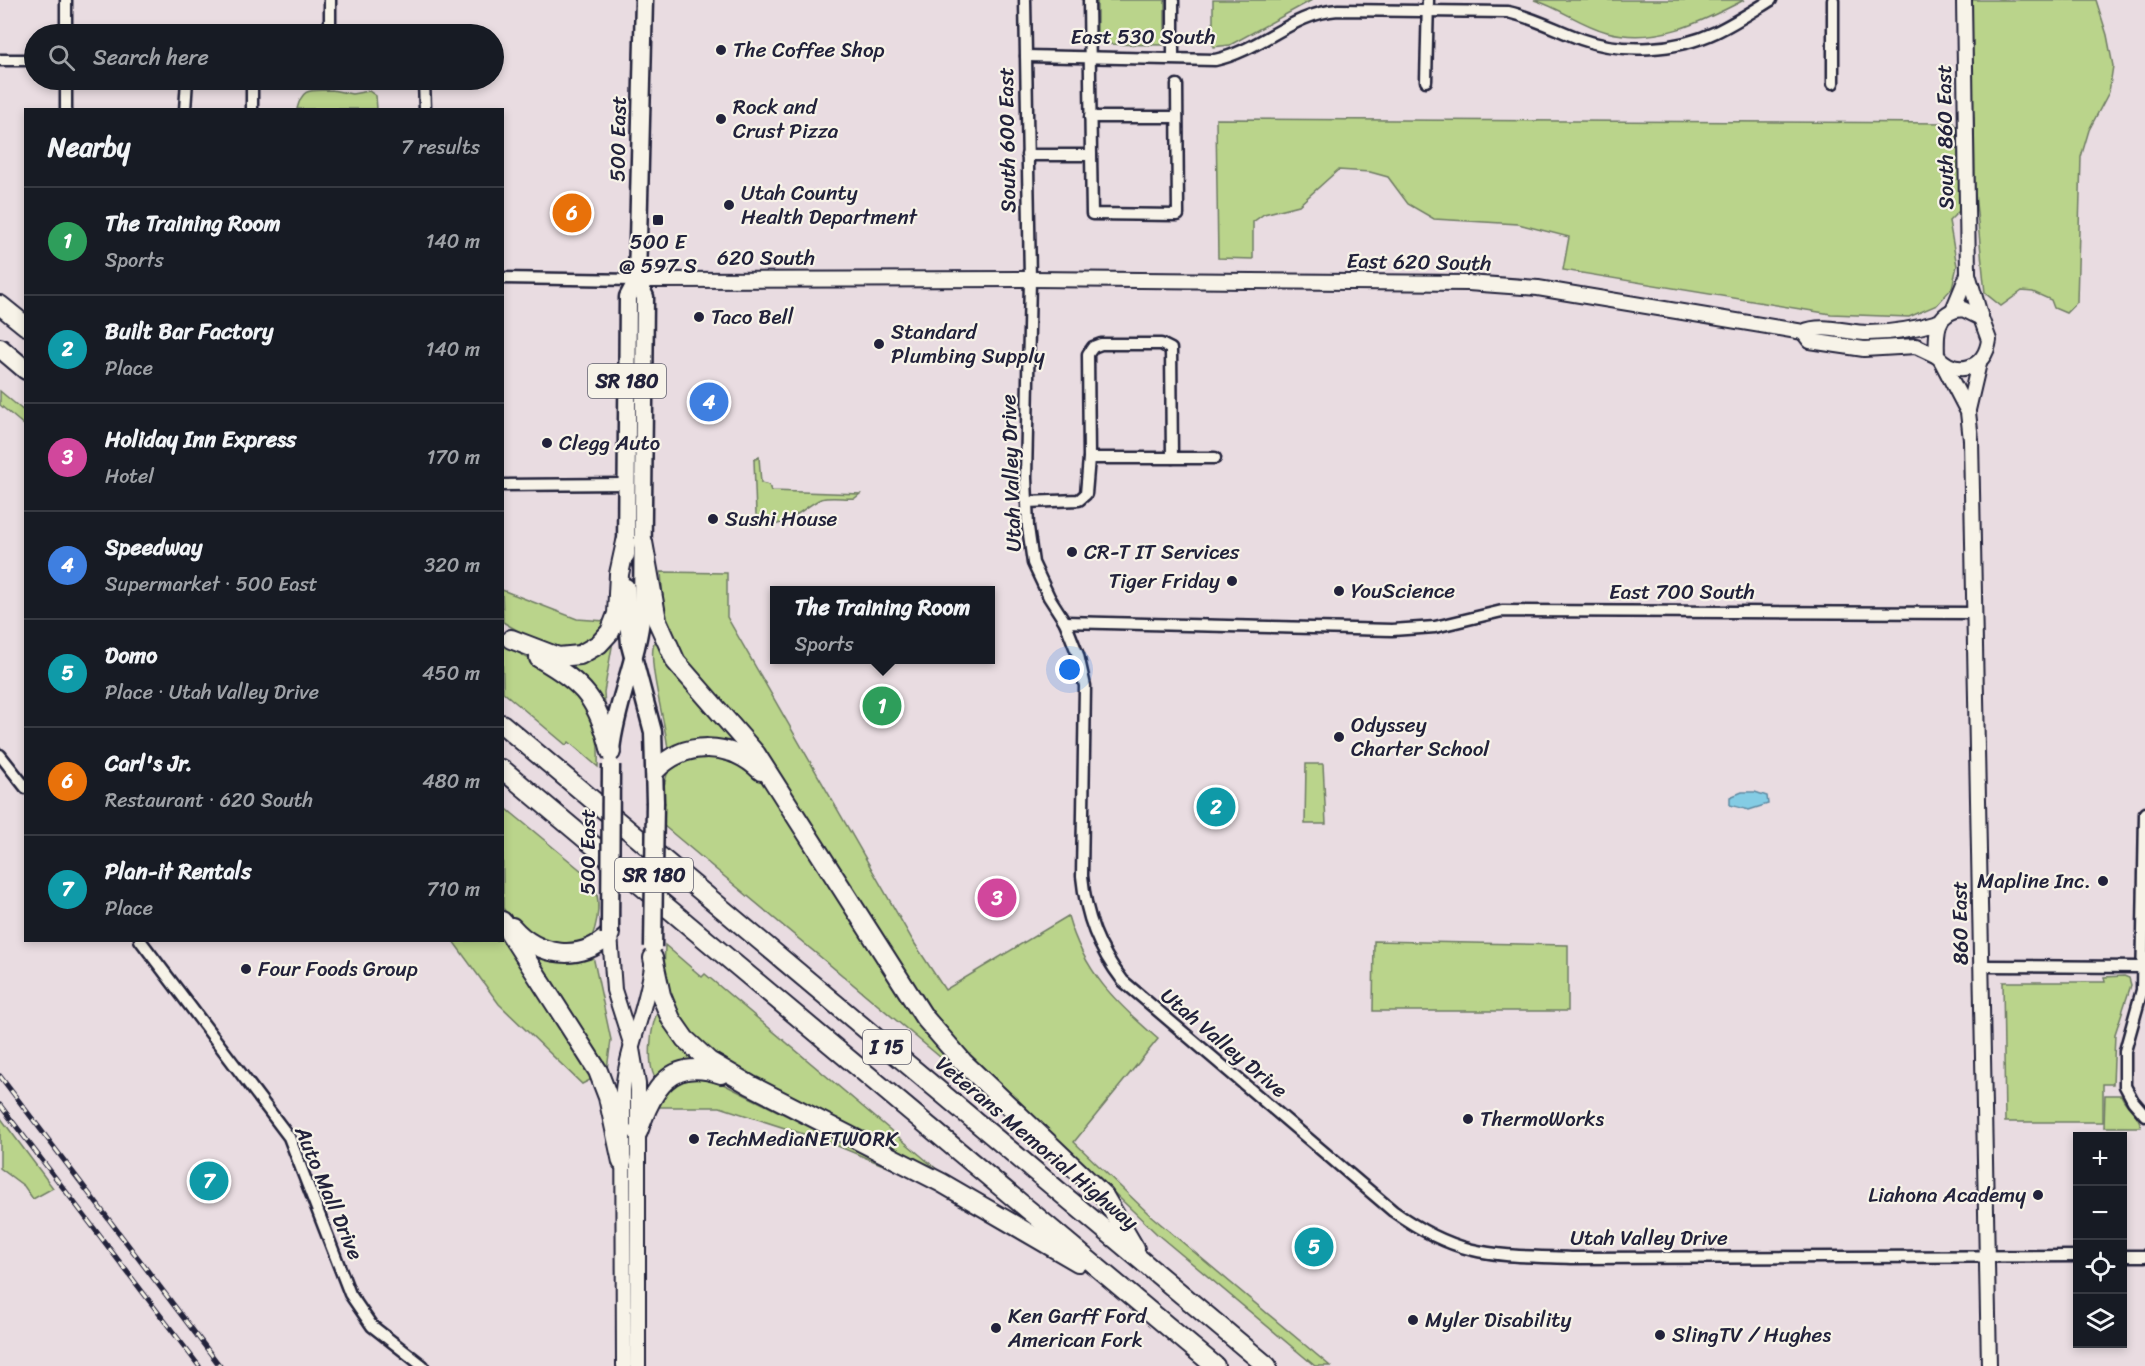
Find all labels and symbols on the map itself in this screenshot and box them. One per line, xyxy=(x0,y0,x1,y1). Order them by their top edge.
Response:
street label: East 530 South xyxy=(1071,18,1215,56)
place label: The Coffee Shop xyxy=(733,31,885,69)
marker: The Coffee Shop xyxy=(714,43,728,57)
street label: South 860 East xyxy=(1925,64,1965,210)
street label: South 600 East xyxy=(987,67,1027,213)
place label: Rock and Crust Pizza xyxy=(733,88,839,150)
street label: 500 East xyxy=(598,96,638,182)
marker: Rock and Crust Pizza xyxy=(714,112,728,126)
place label: Utah County Health Department xyxy=(741,174,918,236)
pin: 6 xyxy=(552,190,592,236)
marker: Utah County Health Department xyxy=(722,198,736,212)
marker: 500 E @ 597 S xyxy=(651,213,665,227)
place label: 500 E @ 597 S xyxy=(619,223,697,285)
street label: 620 South xyxy=(717,239,815,277)
street label: East 620 South xyxy=(1346,242,1492,282)
place label: Taco Bell xyxy=(711,298,795,336)
marker: Taco Bell xyxy=(692,310,706,324)
place label: Standard Plumbing Supply xyxy=(891,313,1045,375)
marker: Standard Plumbing Supply xyxy=(872,337,886,351)
road number: SR 180 xyxy=(588,364,666,398)
pin: 4 xyxy=(690,380,728,424)
street label: Utah Valley Drive xyxy=(989,393,1033,552)
place label: Clegg Auto xyxy=(559,424,660,462)
marker: Clegg Auto xyxy=(540,436,554,450)
place label: Sushi House xyxy=(725,500,837,538)
marker: Sushi House xyxy=(706,512,720,526)
place label: CR-T IT Services xyxy=(1084,533,1240,571)
marker: CR-T IT Services xyxy=(1065,545,1079,559)
place label: Tiger Friday xyxy=(1109,562,1220,600)
place label: YouScience xyxy=(1351,572,1455,610)
street label: East 700 South xyxy=(1609,573,1755,611)
marker: Tiger Friday xyxy=(1225,574,1239,588)
marker: YouScience xyxy=(1332,584,1346,598)
your location xyxy=(1055,655,1084,684)
pin: 1 xyxy=(862,684,902,728)
place label: Odyssey Charter School xyxy=(1351,706,1490,768)
marker: Odyssey Charter School xyxy=(1332,730,1346,744)
pin: 2 xyxy=(1196,784,1236,830)
street label: 500 East xyxy=(569,809,607,895)
road number: SR 180 xyxy=(615,858,693,892)
place label: Mapline Inc. xyxy=(1977,862,2091,900)
marker: Mapline Inc. xyxy=(2096,874,2110,888)
pin: 3 xyxy=(978,876,1016,920)
street label: 860 East xyxy=(1940,880,1980,966)
place label: Four Foods Group xyxy=(258,950,418,988)
marker: Four Foods Group xyxy=(239,962,253,976)
street label: Utah Valley Drive xyxy=(1151,978,1297,1108)
road number: I 15 xyxy=(863,1030,911,1064)
street label: Veterans Memorial Highway xyxy=(927,1046,1148,1240)
place label: ThermoWorks xyxy=(1480,1100,1604,1138)
marker: ThermoWorks xyxy=(1461,1112,1475,1126)
street label: Auto Mall Drive xyxy=(283,1119,375,1266)
place label: TechMediaNETWORK xyxy=(706,1120,899,1158)
marker: TechMediaNETWORK xyxy=(687,1132,701,1146)
pin: 7 xyxy=(190,1158,228,1204)
place label: Liahona Academy xyxy=(1868,1176,2026,1214)
marker: Liahona Academy xyxy=(2031,1188,2045,1202)
street label: Utah Valley Drive xyxy=(1570,1219,1728,1257)
pin: 5 xyxy=(1294,1224,1334,1270)
place label: Ken Garff Ford American Fork xyxy=(1007,1297,1148,1359)
place label: Myler Disability xyxy=(1425,1301,1571,1339)
marker: Myler Disability xyxy=(1406,1313,1420,1327)
place label: SlingTV / Hughes xyxy=(1672,1316,1831,1354)
marker: Ken Garff Ford American Fork xyxy=(989,1321,1003,1335)
marker: SlingTV / Hughes xyxy=(1653,1328,1667,1342)

